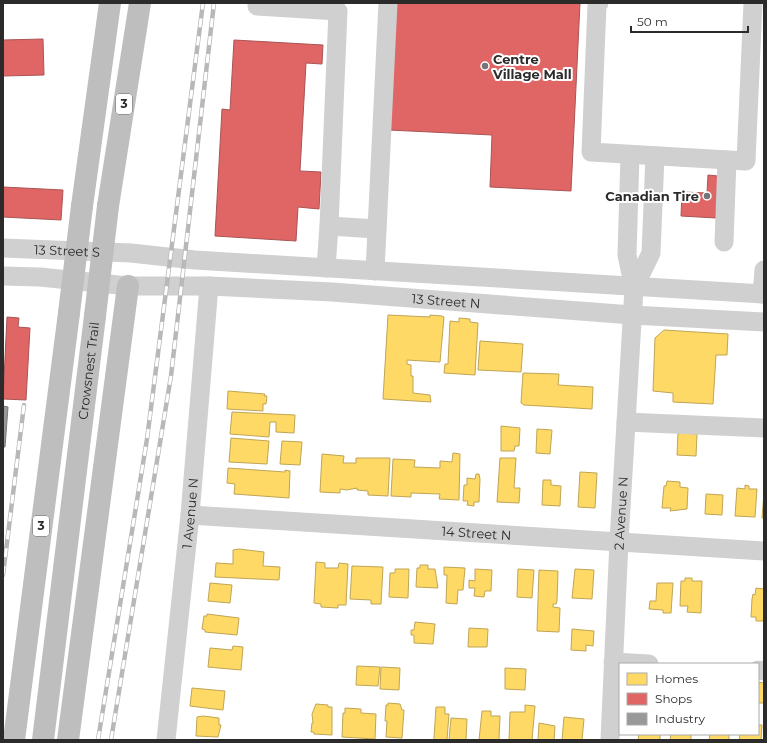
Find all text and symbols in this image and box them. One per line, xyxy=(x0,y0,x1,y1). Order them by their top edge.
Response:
scale bar xyxy=(631,8,748,34)
text: 50 m xyxy=(637,14,668,29)
place label: Centre Village Mall xyxy=(492,51,572,82)
marker: Centre Village Mall xyxy=(480,61,490,71)
road number: 3 xyxy=(116,94,132,114)
place label: Canadian Tire xyxy=(605,188,699,204)
marker: Canadian Tire xyxy=(702,191,712,201)
street label: 13 Street S xyxy=(34,241,100,260)
street label: 13 Street N xyxy=(411,290,481,311)
street label: Crowsnest Trail xyxy=(74,321,102,421)
street label: 2 Avenue N xyxy=(611,476,631,551)
street label: 1 Avenue N xyxy=(178,477,201,550)
road number: 3 xyxy=(33,516,49,536)
street label: 14 Street N xyxy=(441,523,512,543)
legend xyxy=(619,663,759,735)
text: Homes xyxy=(655,671,698,686)
text: Shops xyxy=(655,691,692,706)
text: Industry xyxy=(655,711,705,726)

